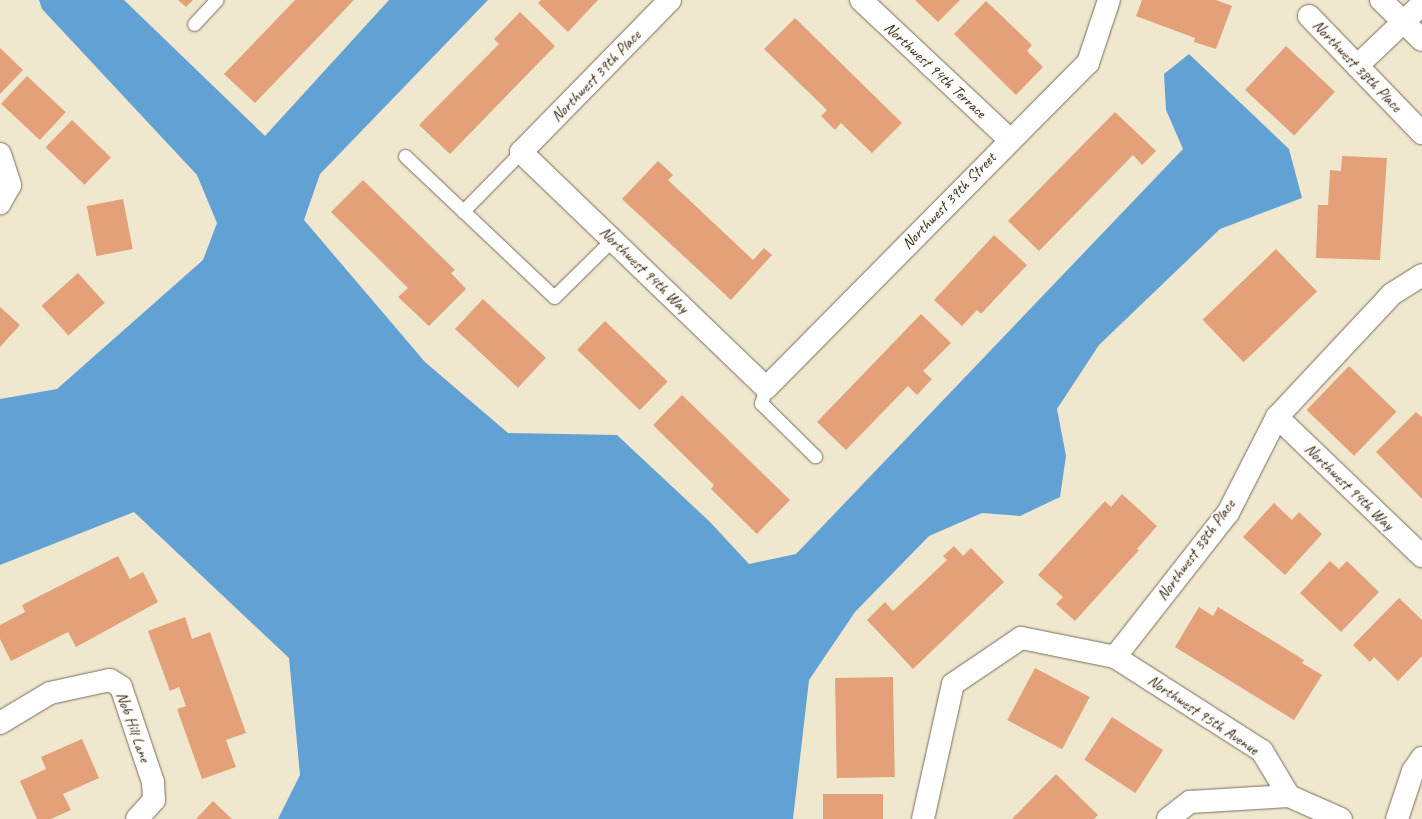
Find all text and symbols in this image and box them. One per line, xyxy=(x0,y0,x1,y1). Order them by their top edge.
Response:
street label: Northwest 38th Place xyxy=(1308,16,1406,116)
street label: Northwest 94th Terrace xyxy=(880,18,990,122)
street label: Northwest 39th Place xyxy=(547,26,645,126)
street label: Northwest 39th Street xyxy=(898,149,1000,253)
street label: Northwest 94th Way xyxy=(596,223,692,317)
street label: Northwest 94th Way xyxy=(1301,440,1397,534)
street label: Northwest 38th Place xyxy=(1153,496,1239,604)
street label: Northwest 95th Avenue xyxy=(1144,671,1262,759)
street label: Nob Hill Lane xyxy=(111,689,155,765)

